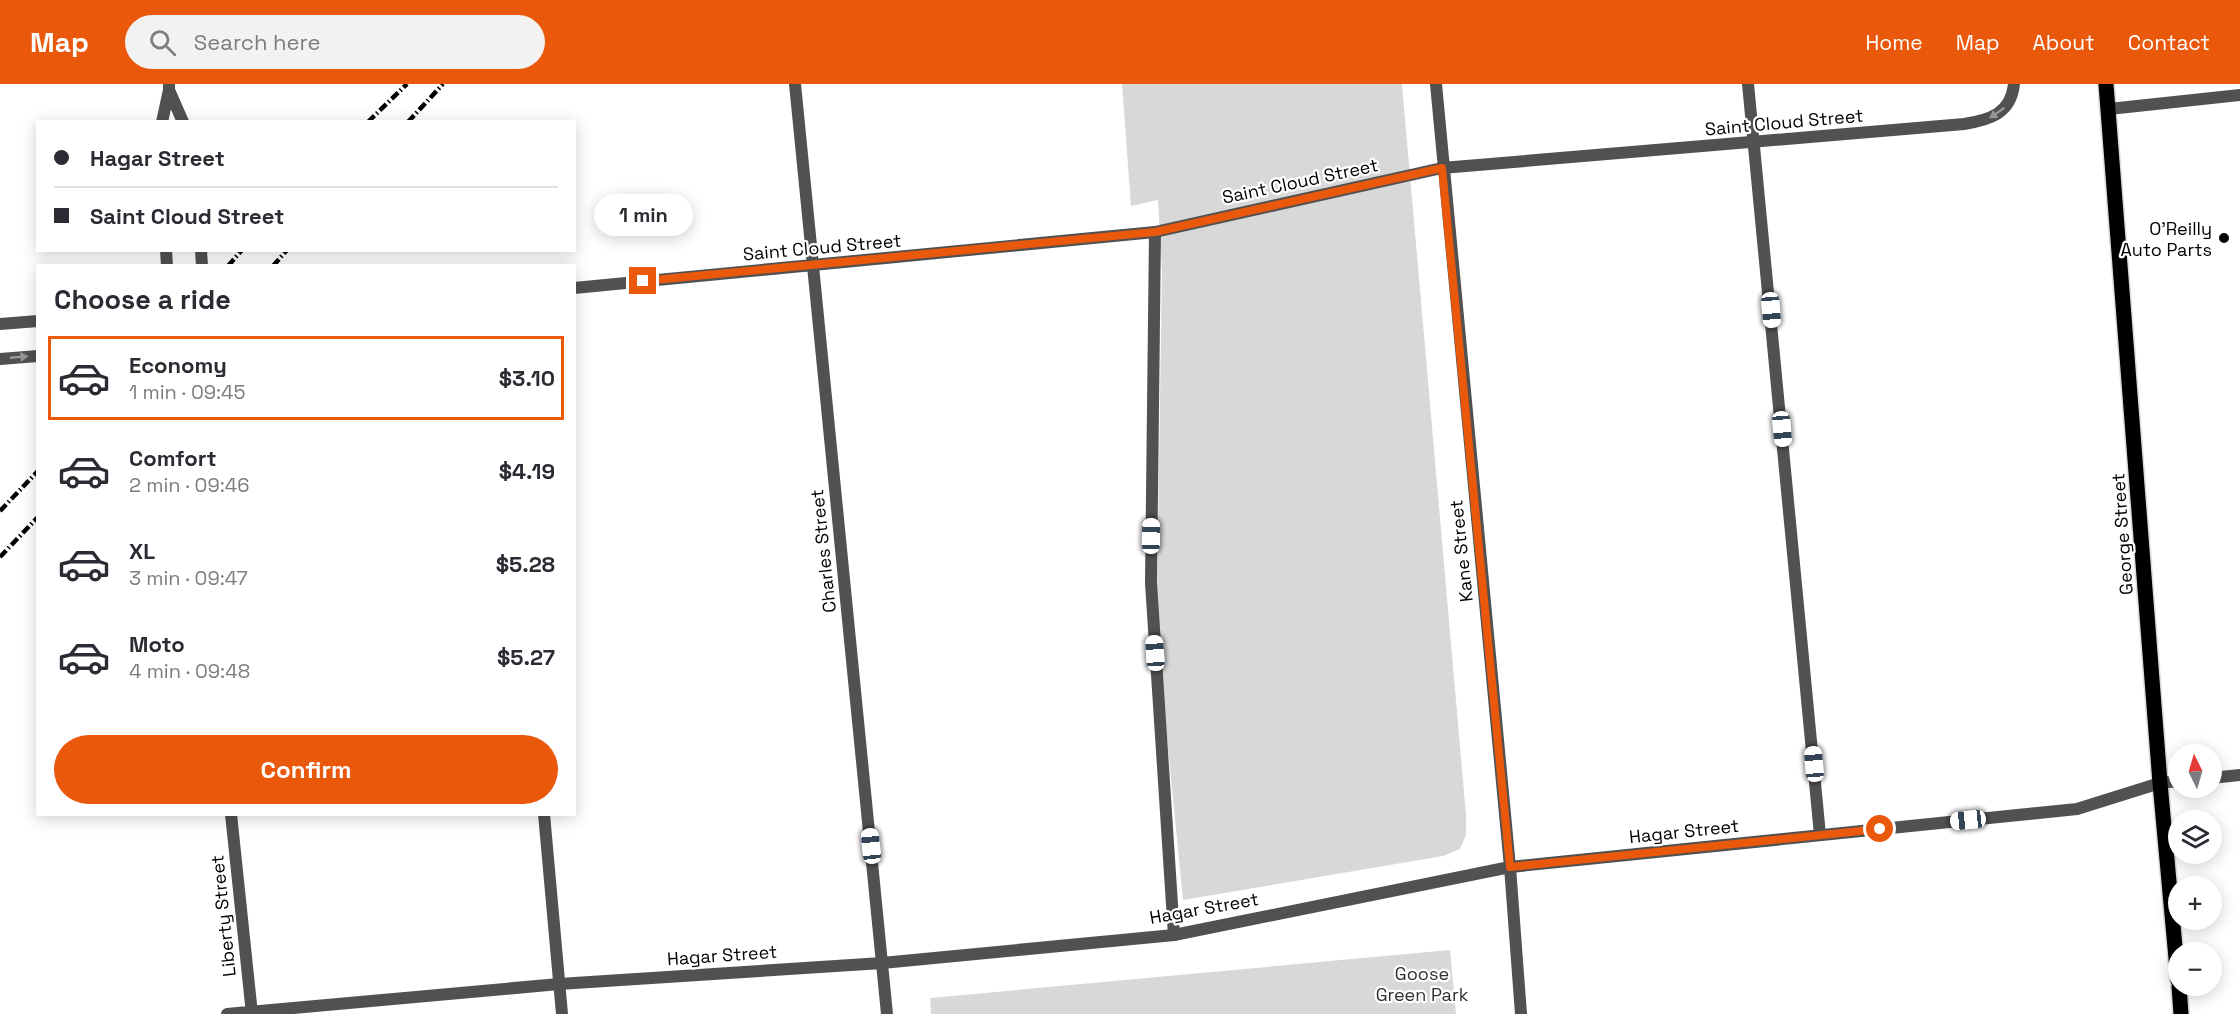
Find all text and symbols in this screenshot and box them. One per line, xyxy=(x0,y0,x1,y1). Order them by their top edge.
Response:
search box xyxy=(125,15,545,69)
text: Map xyxy=(30,24,89,60)
icon: search xyxy=(146,26,179,59)
text: Search here xyxy=(194,28,321,56)
text: Home xyxy=(1865,29,1923,56)
text: Map xyxy=(1956,29,2000,56)
text: About xyxy=(2033,29,2095,56)
text: Contact xyxy=(2128,29,2210,56)
street label: Saint Cloud Street xyxy=(1704,104,1864,140)
one-way arrow xyxy=(1989,107,2005,118)
text: Hagar Street xyxy=(90,144,225,172)
street label: Saint Cloud Street xyxy=(1220,153,1380,209)
callout: 1 min xyxy=(594,194,692,236)
text: Saint Cloud Street xyxy=(90,202,284,230)
text: 1 min xyxy=(619,202,668,228)
place label: O'Reilly Auto Parts xyxy=(2120,217,2212,261)
street label: Saint Cloud Street xyxy=(742,229,902,265)
marker: O'Reilly Auto Parts xyxy=(2217,231,2231,245)
route end xyxy=(629,267,656,294)
text: Choose a ride xyxy=(54,282,231,317)
car xyxy=(1760,291,1782,329)
icon: car xyxy=(57,351,111,405)
text: Economy xyxy=(129,351,227,379)
one-way arrow xyxy=(9,352,28,362)
text: $3.10 xyxy=(499,364,555,392)
text: 1 min · 09:45 xyxy=(129,379,245,405)
car xyxy=(1771,410,1793,448)
icon: car xyxy=(57,444,111,498)
text: Comfort xyxy=(129,444,217,472)
text: $4.19 xyxy=(499,457,555,485)
text: 2 min · 09:46 xyxy=(129,472,249,498)
street label: George Street xyxy=(2106,472,2138,596)
street label: Charles Street xyxy=(805,488,841,614)
street label: Kane Street xyxy=(1444,499,1478,603)
car xyxy=(1142,518,1160,554)
icon: car xyxy=(57,537,111,591)
text: XL xyxy=(129,537,155,565)
text: $5.28 xyxy=(496,550,555,578)
text: 3 min · 09:47 xyxy=(129,565,248,591)
icon: car xyxy=(57,630,111,684)
text: Moto xyxy=(129,630,185,658)
car xyxy=(1145,634,1165,672)
text: $5.27 xyxy=(497,643,555,671)
text: 4 min · 09:48 xyxy=(129,658,250,684)
button: Confirm xyxy=(54,735,558,804)
north arrow xyxy=(2168,744,2222,798)
map controls xyxy=(2168,744,2222,996)
car xyxy=(1803,745,1825,783)
car xyxy=(1949,809,1987,831)
button: layers xyxy=(2168,810,2222,864)
street label: Hagar Street xyxy=(1628,814,1740,848)
route start xyxy=(1866,815,1893,842)
car xyxy=(860,827,882,865)
street label: Liberty Street xyxy=(205,854,241,978)
button: + xyxy=(2168,876,2222,930)
street label: Hagar Street xyxy=(1148,887,1260,929)
street label: Hagar Street xyxy=(666,940,778,970)
button: − xyxy=(2168,942,2222,996)
park label: Goose Green Park xyxy=(1376,962,1469,1006)

